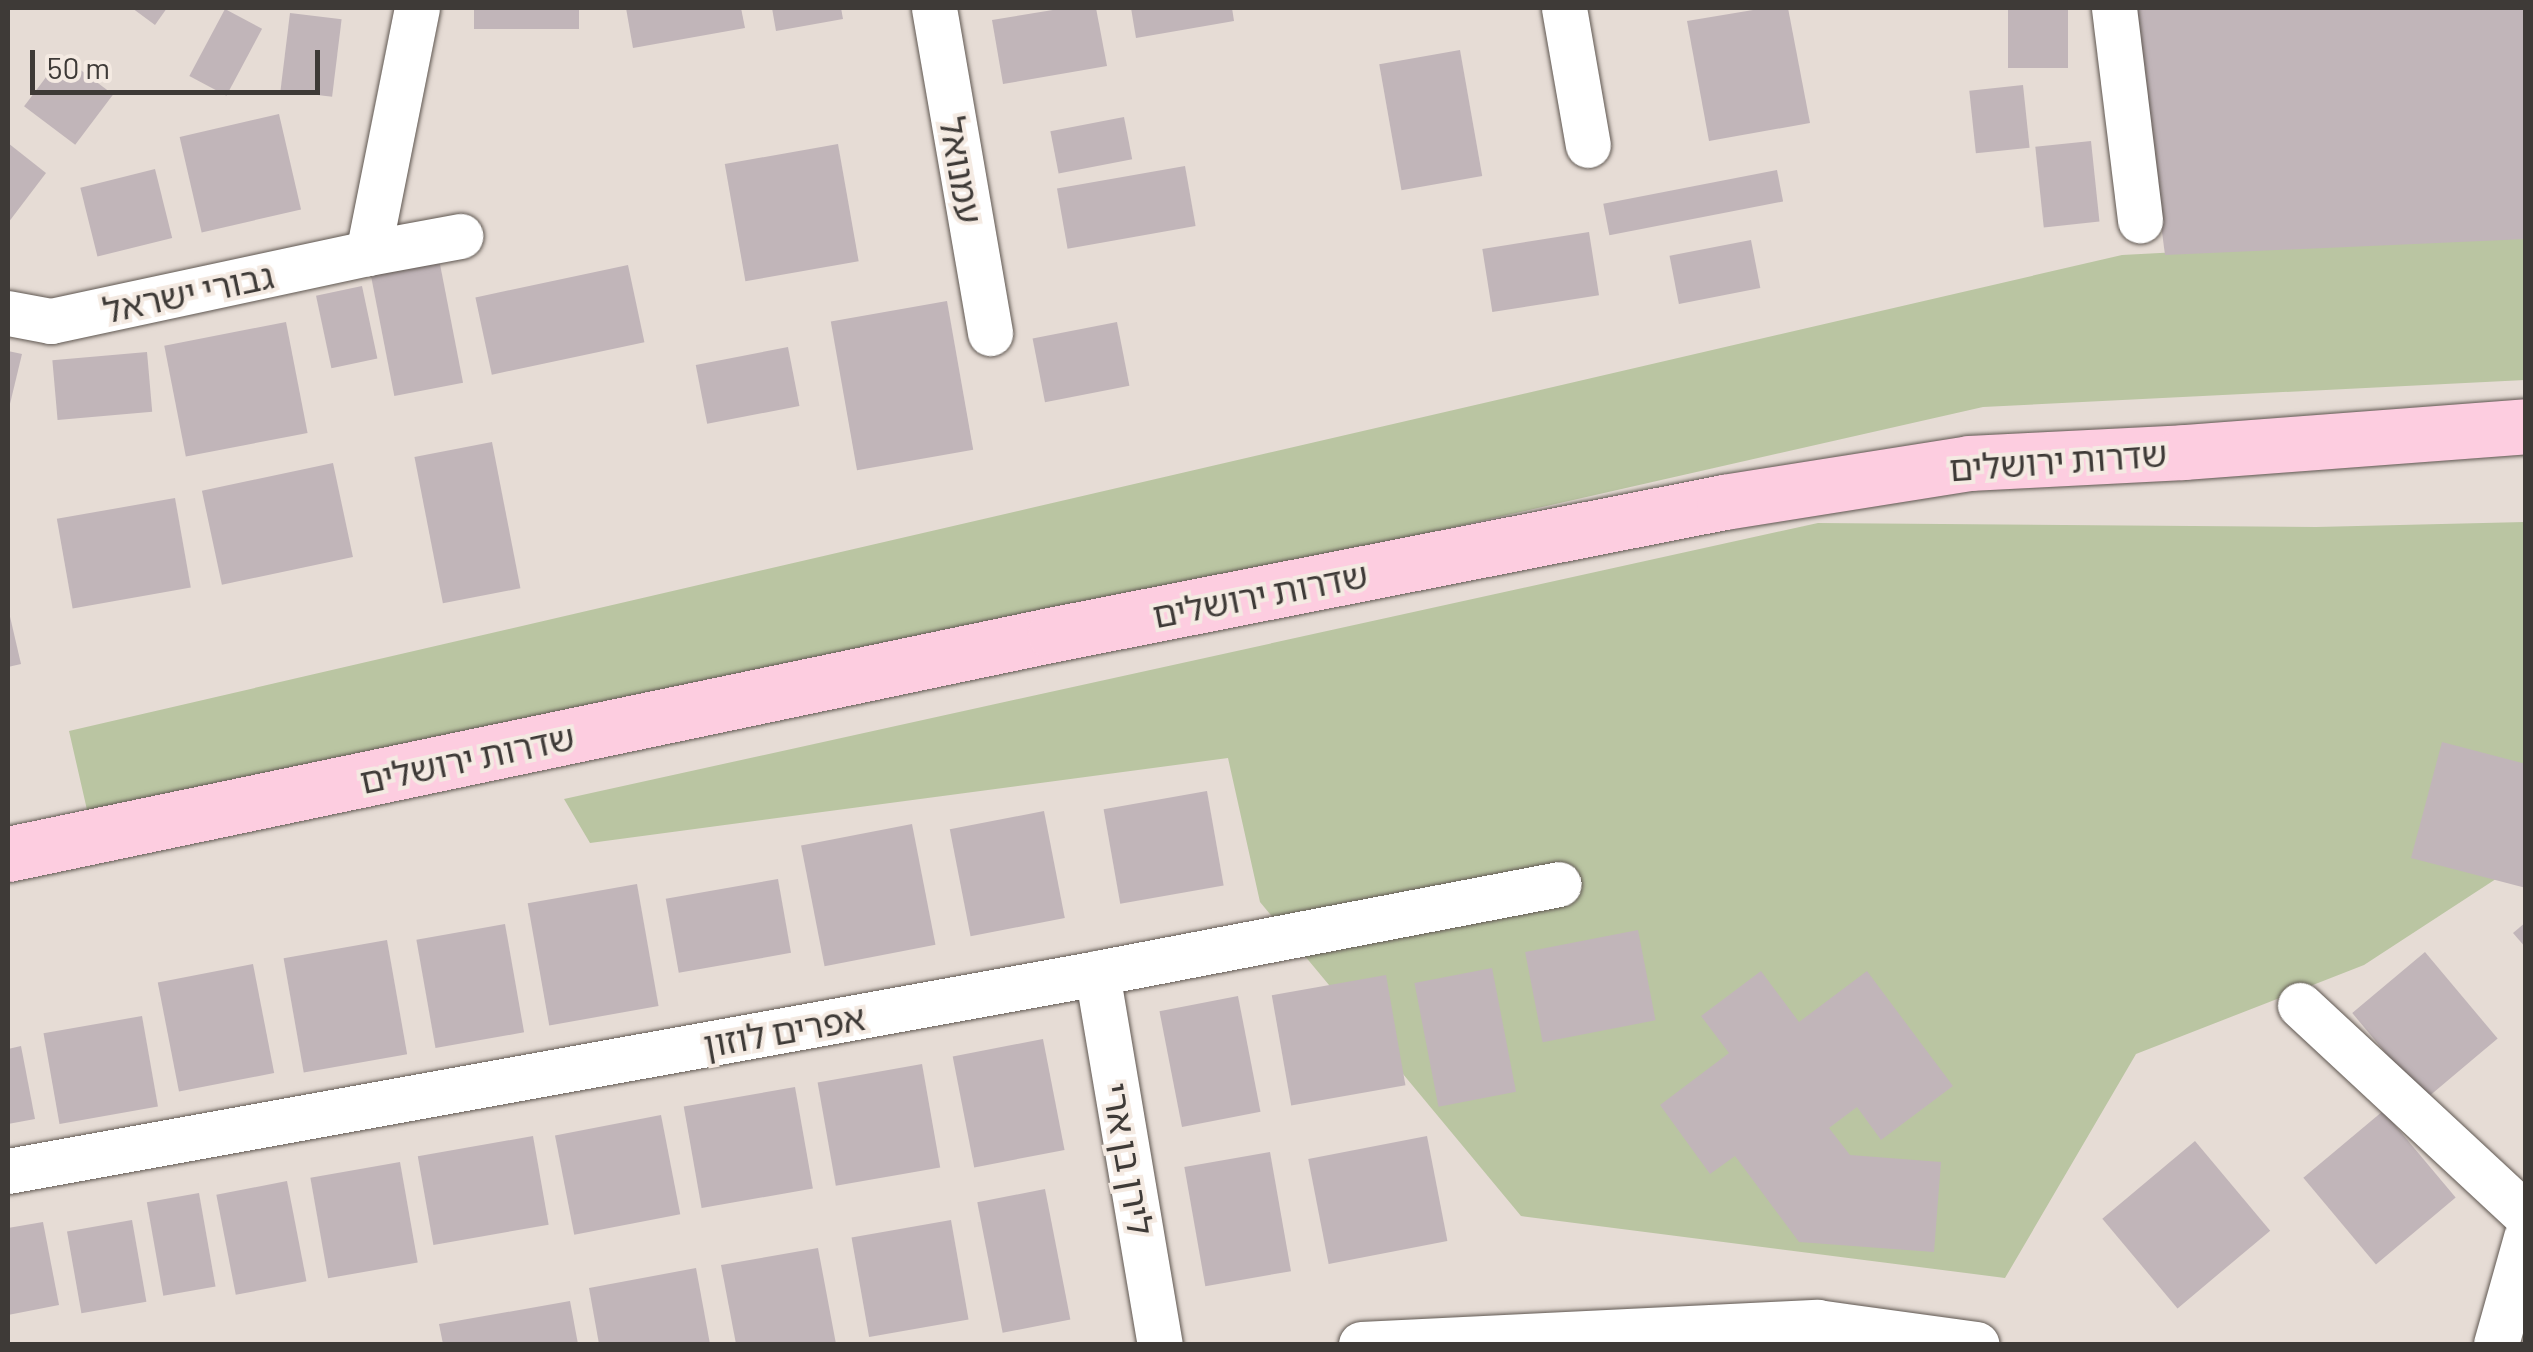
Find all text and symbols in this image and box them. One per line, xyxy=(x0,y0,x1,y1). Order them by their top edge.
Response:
scale bar xyxy=(35,30,325,92)
text: 50 m xyxy=(47,49,110,85)
street label: עמנואל xyxy=(932,113,992,227)
street label: גבורי ישראל xyxy=(99,253,277,331)
street label: שדרות ירושלים xyxy=(1948,431,2168,489)
street label: שדרות ירושלים xyxy=(1149,553,1371,635)
street label: שדרות ירושלים xyxy=(356,715,578,801)
street label: אפרים לוזון xyxy=(700,995,868,1065)
street label: לירן בן ארי xyxy=(1095,1080,1163,1238)

